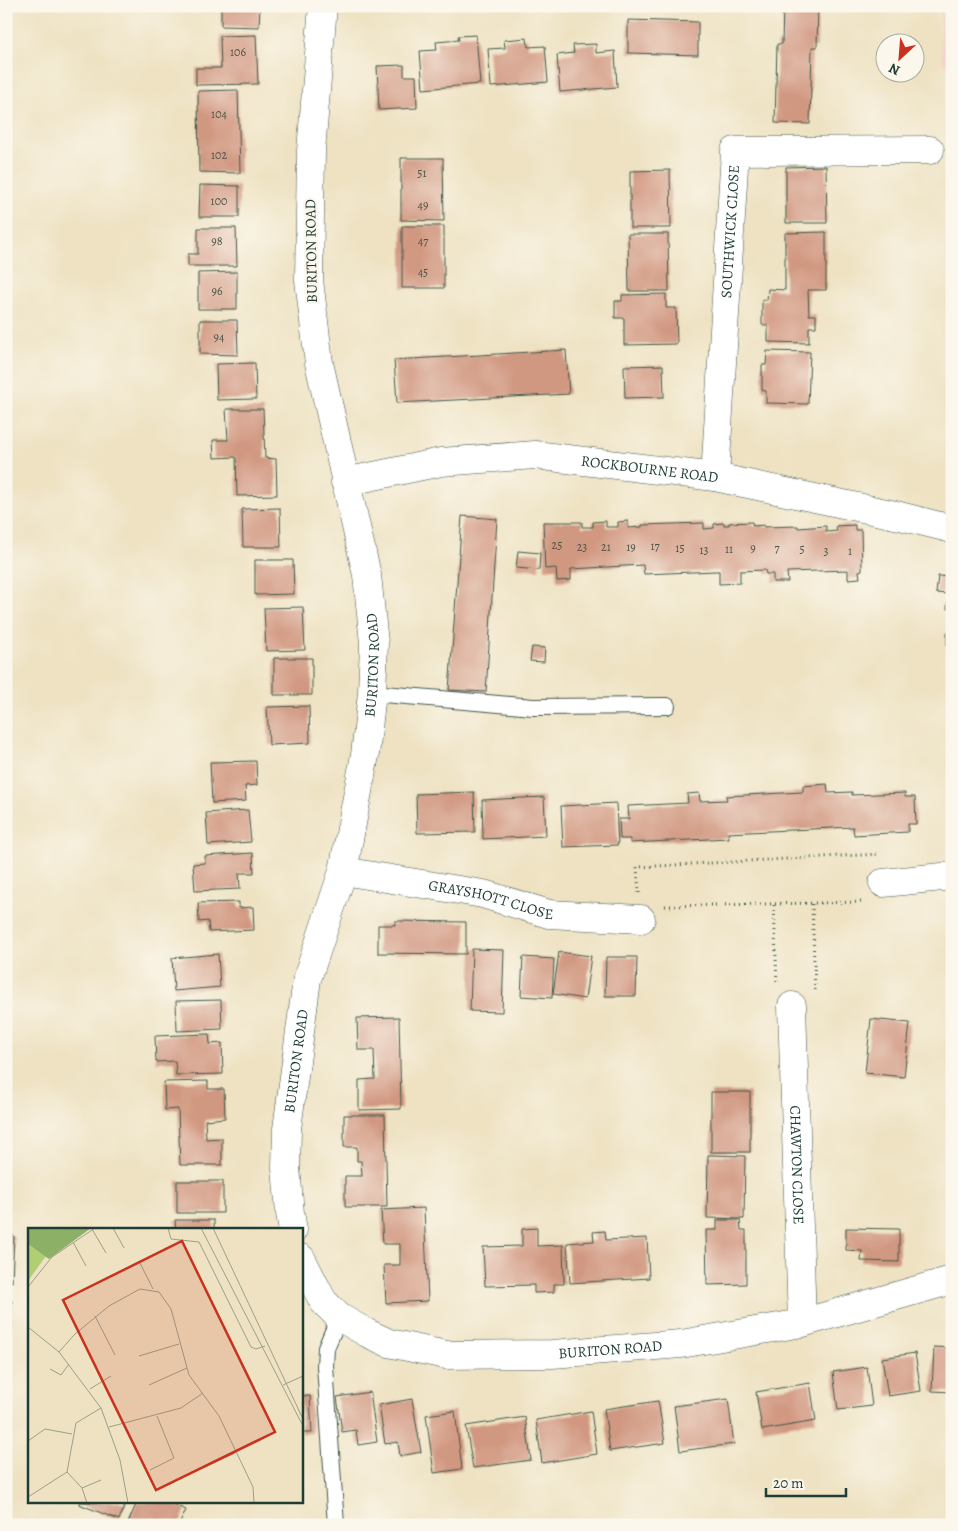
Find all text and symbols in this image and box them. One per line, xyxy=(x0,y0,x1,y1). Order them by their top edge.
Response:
north arrow xyxy=(876,32,926,82)
house number: 106 xyxy=(230,44,246,60)
text: N xyxy=(886,58,903,80)
house number: 104 xyxy=(211,106,228,122)
house number: 102 xyxy=(211,147,227,163)
street label: SOUTHWICK CLOSE xyxy=(716,164,744,299)
house number: 51 xyxy=(417,165,427,181)
house number: 100 xyxy=(211,193,227,209)
house number: 49 xyxy=(418,197,428,213)
street label: BURITON ROAD xyxy=(300,199,322,303)
house number: 98 xyxy=(211,233,223,249)
house number: 47 xyxy=(418,233,429,249)
house number: 45 xyxy=(418,264,428,280)
house number: 96 xyxy=(211,283,223,299)
house number: 94 xyxy=(214,329,225,345)
street label: ROCKBOURNE ROAD xyxy=(580,451,720,487)
house number: 25 xyxy=(552,537,562,553)
house number: 17 xyxy=(650,538,661,554)
house number: 23 xyxy=(577,539,587,555)
house number: 21 xyxy=(601,539,611,555)
house number: 19 xyxy=(626,539,636,555)
house number: 15 xyxy=(675,540,685,556)
house number: 9 xyxy=(750,540,756,556)
house number: 7 xyxy=(774,540,780,556)
house number: 11 xyxy=(725,541,733,557)
house number: 5 xyxy=(799,541,805,557)
house number: 13 xyxy=(699,542,709,558)
house number: 3 xyxy=(824,543,829,559)
house number: 1 xyxy=(848,543,852,559)
street label: BURITON ROAD xyxy=(359,612,384,718)
street label: GRAYSHOTT CLOSE xyxy=(427,875,554,924)
street label: BURITON ROAD xyxy=(279,1008,313,1114)
street label: CHAWTON CLOSE xyxy=(785,1105,809,1225)
inset map xyxy=(28,1228,302,1504)
street label: BURITON ROAD xyxy=(557,1335,663,1363)
scale bar xyxy=(766,1466,846,1498)
text: 20 m xyxy=(773,1473,804,1493)

